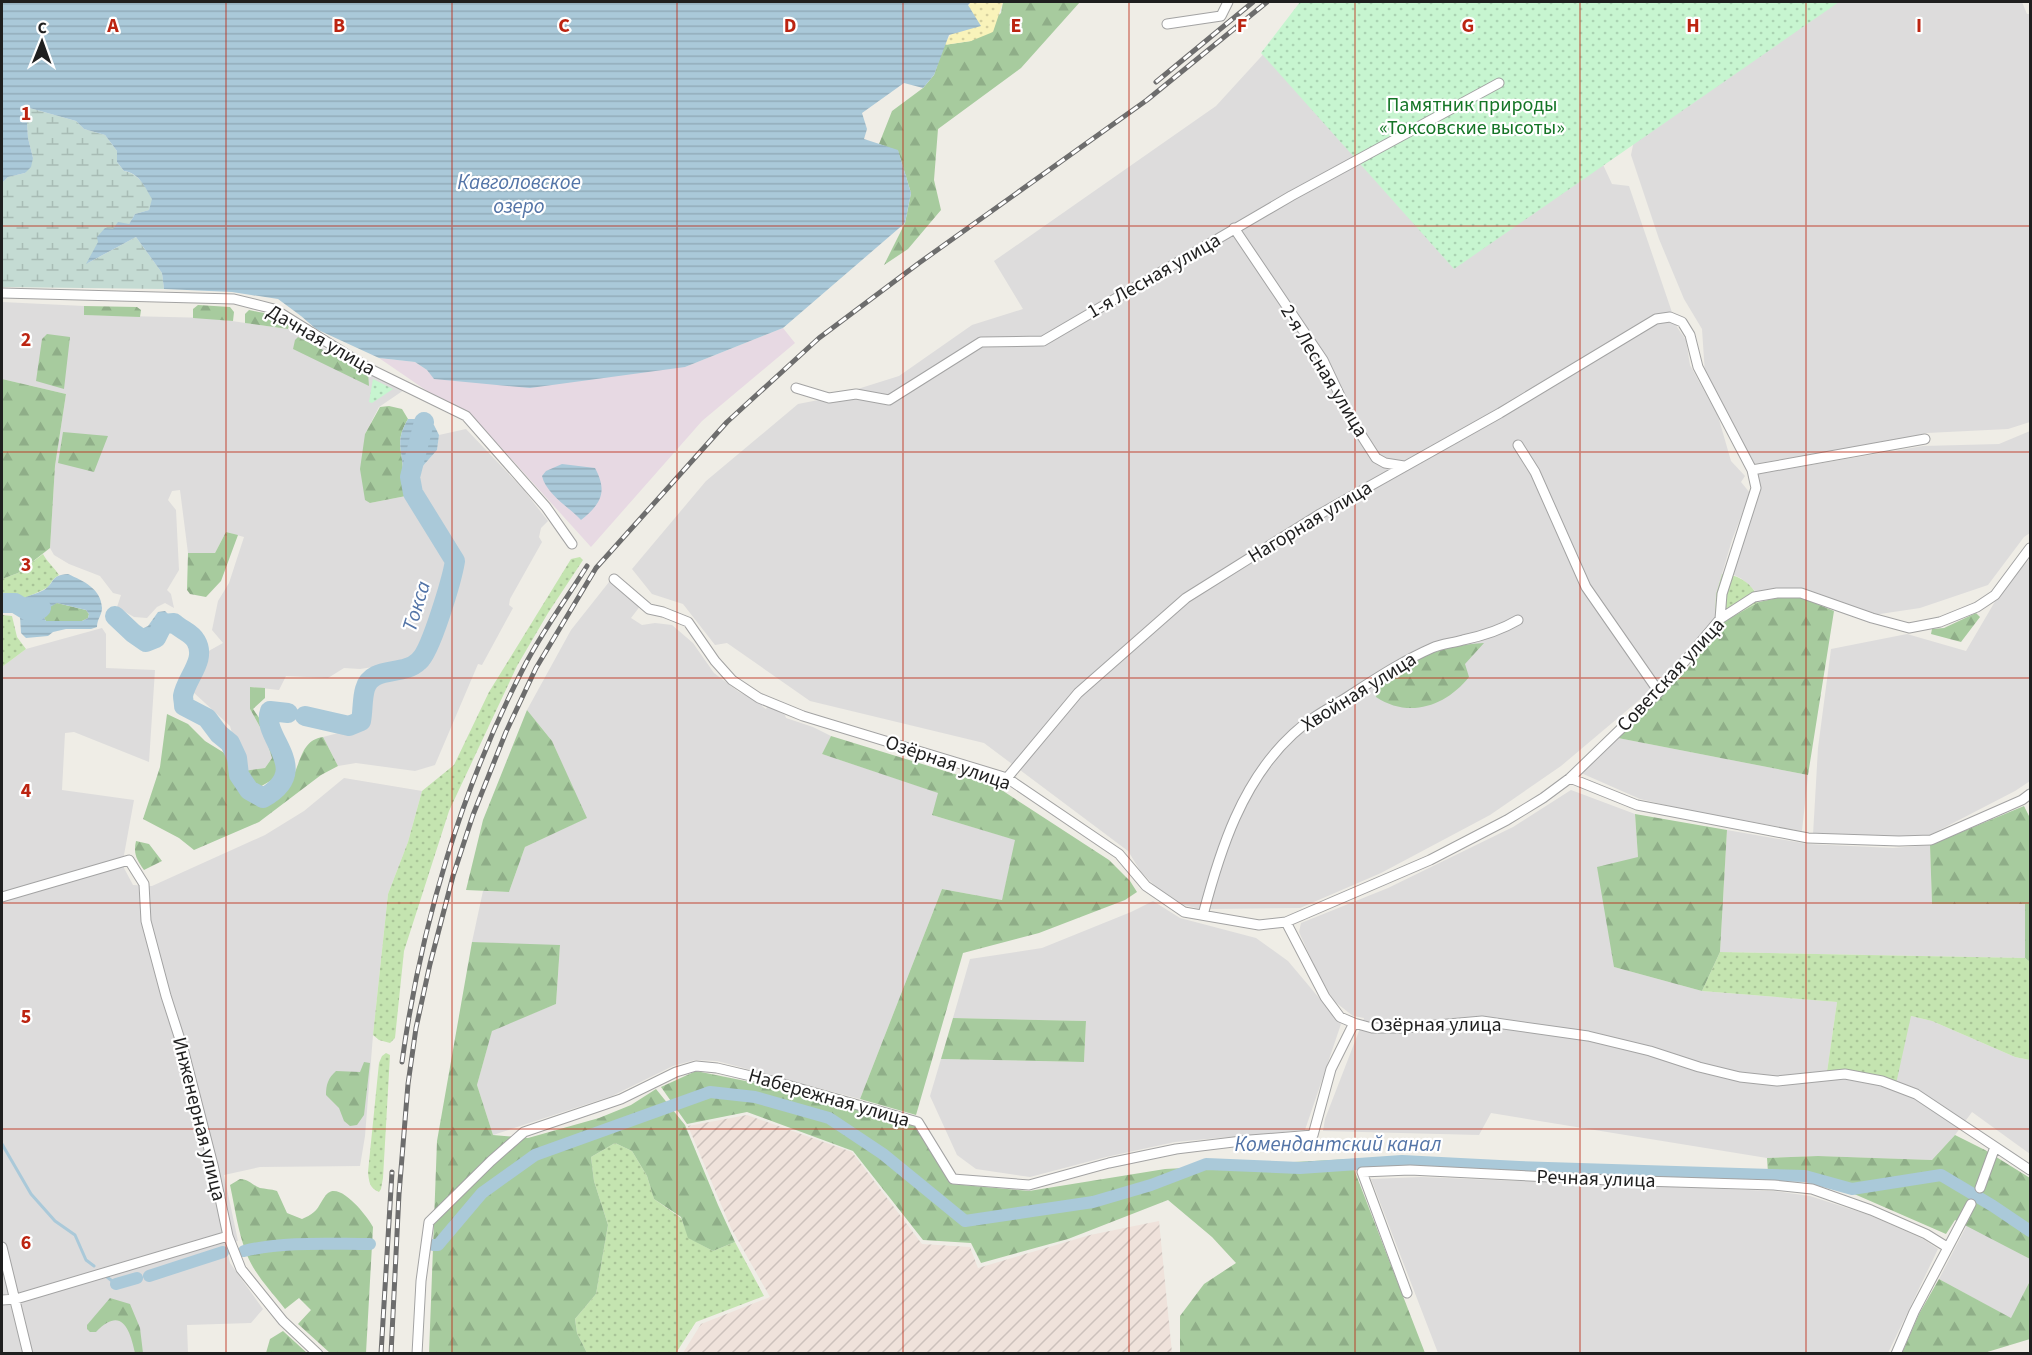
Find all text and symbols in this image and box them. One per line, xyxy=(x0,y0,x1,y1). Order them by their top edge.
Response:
north arrow xyxy=(12,12,72,72)
text: A xyxy=(106,12,119,40)
text: B xyxy=(333,12,345,40)
text: C xyxy=(558,12,570,40)
text: D xyxy=(784,12,796,40)
text: E xyxy=(1011,12,1021,40)
text: F xyxy=(1237,12,1247,40)
text: G xyxy=(1462,12,1474,40)
text: H xyxy=(1686,12,1700,40)
text: I xyxy=(1916,12,1922,40)
text: С xyxy=(37,17,47,39)
park label: Памятник природы «Токсовские высоты» xyxy=(1379,91,1565,142)
text: 1 xyxy=(21,100,31,128)
water label: Кавголовское озеро xyxy=(457,167,581,221)
street label: 1-я Лесная улица xyxy=(1082,226,1226,326)
street label: Дачная улица xyxy=(261,298,381,382)
street label: 2-я Лесная улица xyxy=(1273,300,1375,442)
text: 2 xyxy=(21,326,31,354)
street label: Нагорная улица xyxy=(1243,474,1377,570)
text: 3 xyxy=(21,551,31,579)
water label: Токса xyxy=(394,577,438,635)
street label: Советская улица xyxy=(1611,612,1731,738)
street label: Хвойная улица xyxy=(1296,646,1422,738)
street label: Озёрная улица xyxy=(881,728,1015,798)
text: 4 xyxy=(21,777,32,805)
text: 5 xyxy=(21,1003,31,1031)
street label: Озёрная улица xyxy=(1370,1011,1502,1039)
street label: Инженерная улица xyxy=(165,1034,233,1204)
street label: Набережная улица xyxy=(745,1062,913,1134)
water label: Комендантский канал xyxy=(1234,1129,1442,1159)
street label: Речная улица xyxy=(1536,1163,1656,1195)
text: 6 xyxy=(21,1229,31,1257)

